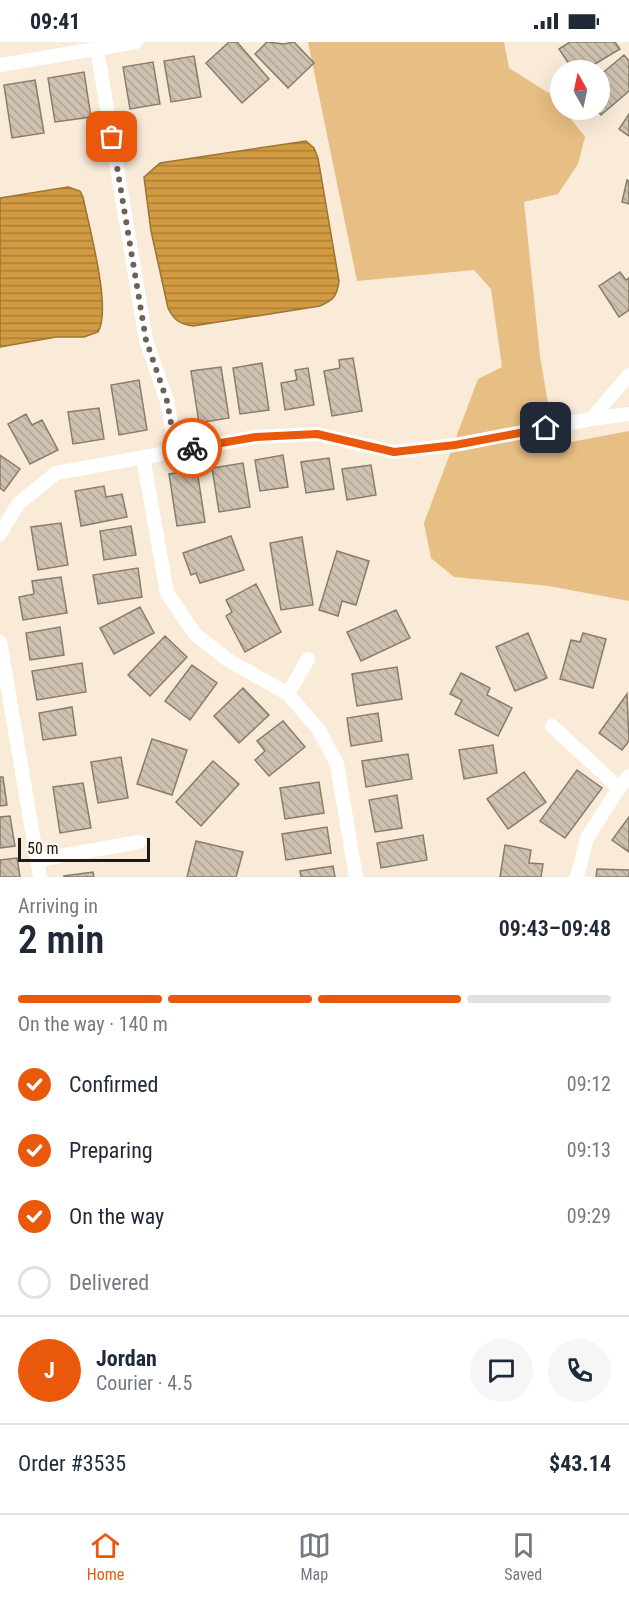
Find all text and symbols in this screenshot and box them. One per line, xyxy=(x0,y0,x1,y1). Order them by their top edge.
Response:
text: 09:41 xyxy=(30,9,81,34)
north arrow xyxy=(550,60,610,120)
map controls xyxy=(550,60,610,120)
pin xyxy=(86,111,137,162)
icon: bag xyxy=(95,120,128,153)
pin xyxy=(520,402,571,453)
icon: home xyxy=(529,411,562,444)
courier xyxy=(162,418,222,478)
icon: bike xyxy=(176,432,209,465)
scale bar xyxy=(18,835,150,863)
text: 50 m xyxy=(27,839,59,858)
text: Arriving in xyxy=(18,894,98,918)
text: 09:43–09:48 xyxy=(499,916,611,941)
text: 2 min xyxy=(18,917,104,963)
text: On the way · 140 m xyxy=(18,1012,168,1036)
icon: check xyxy=(18,1068,51,1101)
text: Confirmed xyxy=(69,1072,158,1097)
text: 09:12 xyxy=(567,1072,611,1096)
icon: check xyxy=(18,1134,51,1167)
text: Preparing xyxy=(69,1138,153,1163)
text: 09:13 xyxy=(567,1138,611,1162)
icon: check xyxy=(18,1200,51,1233)
text: On the way xyxy=(69,1204,164,1229)
text: 09:29 xyxy=(567,1204,611,1228)
text: Delivered xyxy=(69,1270,149,1295)
button: chat xyxy=(470,1339,533,1402)
button: phone xyxy=(548,1339,611,1402)
text: Jordan xyxy=(96,1346,157,1371)
text: J xyxy=(44,1358,55,1383)
text: Courier · 4.5 xyxy=(96,1371,192,1395)
text: Order #3535 xyxy=(18,1451,126,1476)
text: $43.14 xyxy=(549,1451,611,1476)
tab: Home xyxy=(87,1529,124,1584)
tab: Map xyxy=(298,1529,331,1584)
tab: Saved xyxy=(504,1529,542,1584)

